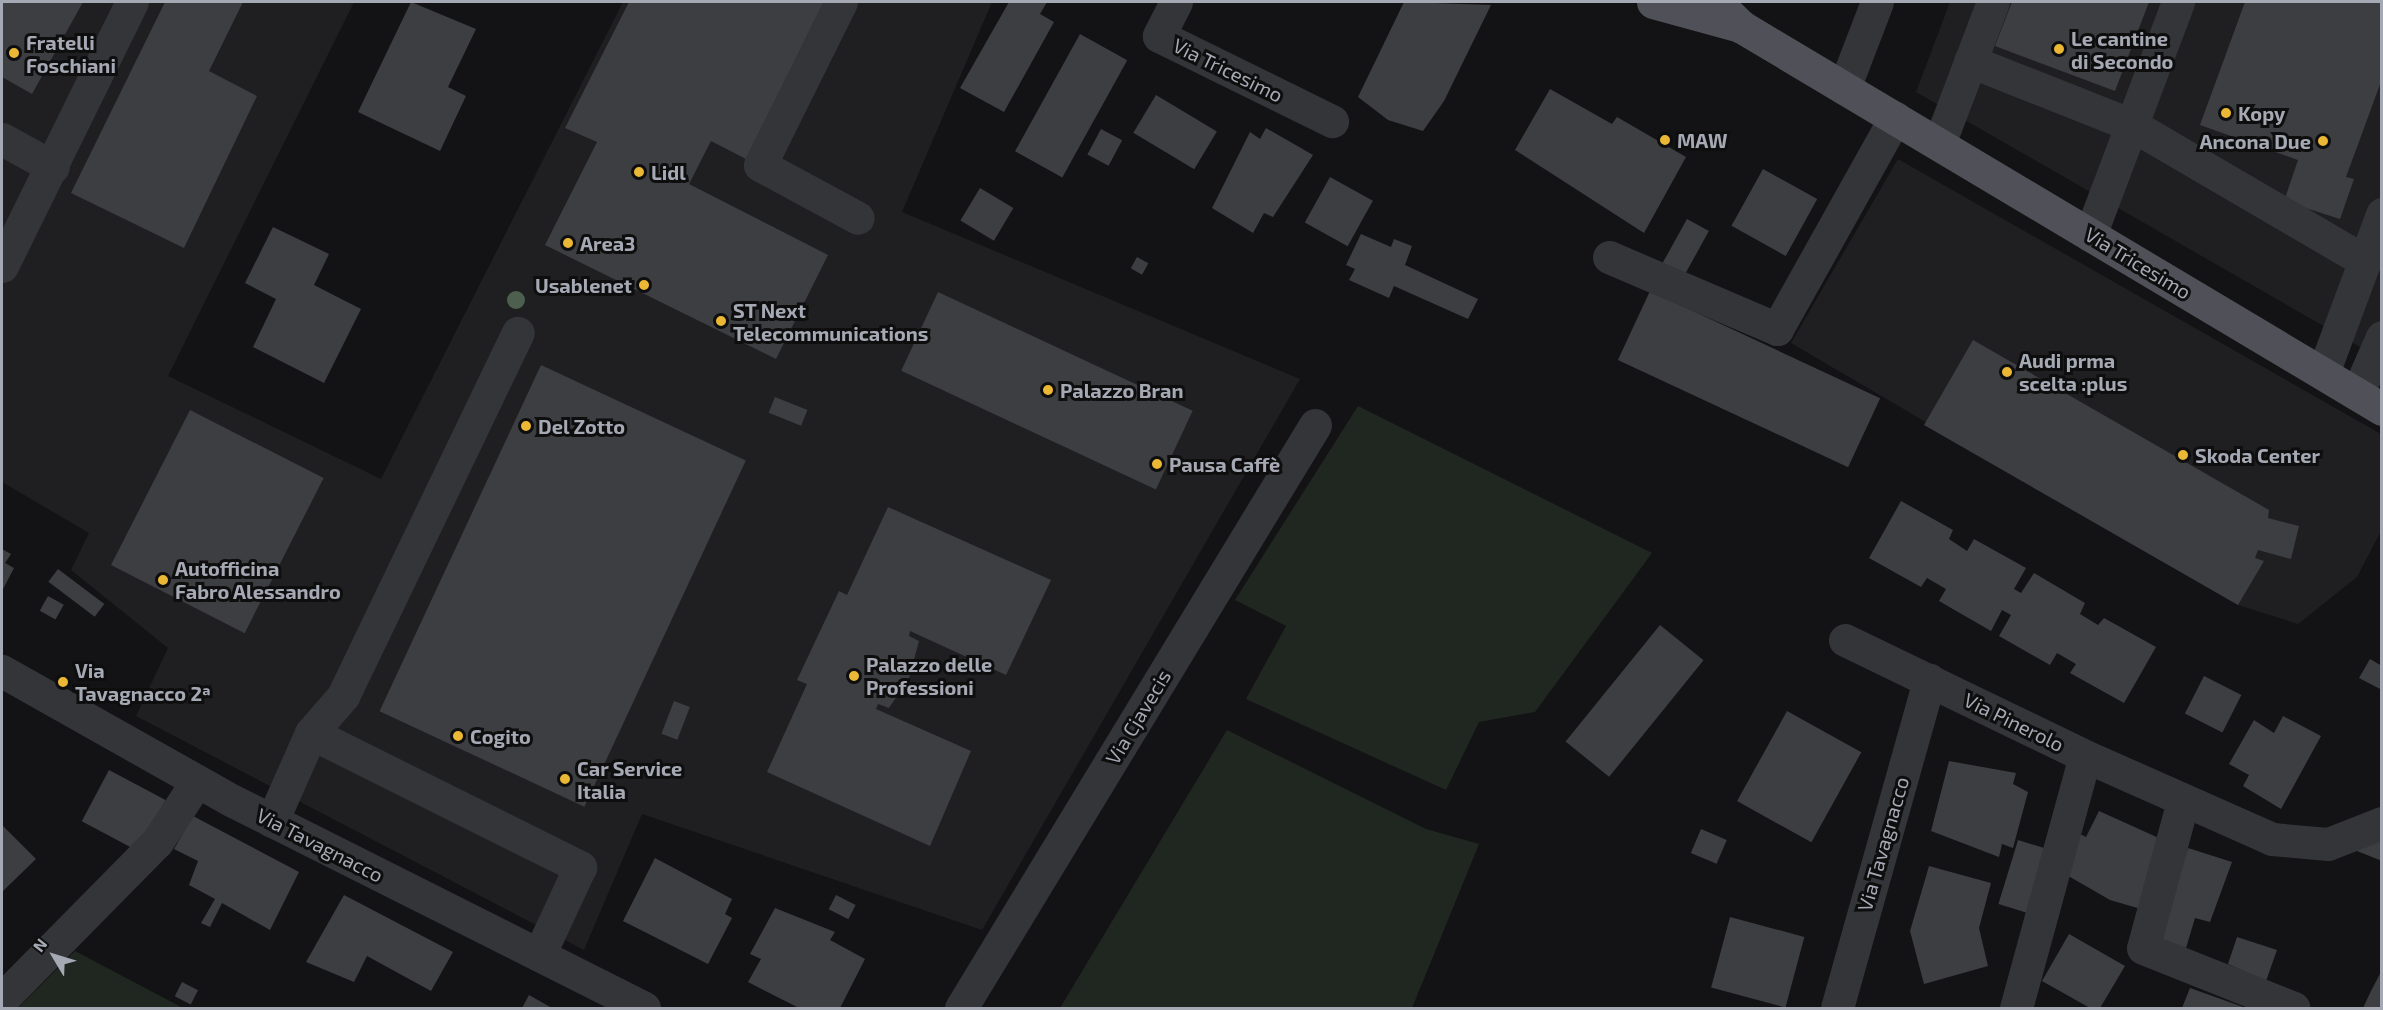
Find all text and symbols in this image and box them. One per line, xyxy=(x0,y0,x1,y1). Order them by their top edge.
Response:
place label: Le cantine di Secondo xyxy=(2071,26,2173,73)
place label: Fratelli Foschiani xyxy=(26,30,116,77)
street label: Via Tricesimo xyxy=(1169,33,1287,107)
marker: Le cantine di Secondo xyxy=(2052,42,2066,56)
marker: Fratelli Foschiani xyxy=(7,46,21,60)
place label: Kopy xyxy=(2238,101,2285,125)
marker: Kopy xyxy=(2219,106,2233,120)
place label: MAW xyxy=(1677,128,1727,152)
place label: Ancona Due xyxy=(2200,129,2311,153)
marker: MAW xyxy=(1658,133,1672,147)
marker: Ancona Due xyxy=(2316,134,2330,148)
place label: Lidl xyxy=(651,160,686,184)
marker: Lidl xyxy=(632,165,646,179)
street label: Via Tricesimo xyxy=(2081,222,2195,304)
place label: Area3 xyxy=(580,231,635,255)
marker: Area3 xyxy=(561,236,575,250)
place label: Usablenet xyxy=(535,273,632,297)
marker: Usablenet xyxy=(637,278,651,292)
place label: ST Next Telecommunications xyxy=(733,298,928,345)
marker: ST Next Telecommunications xyxy=(714,314,728,328)
place label: Audi prma scelta :plus xyxy=(2019,348,2127,395)
marker: Audi prma scelta :plus xyxy=(2000,365,2014,379)
place label: Palazzo Bran xyxy=(1060,378,1183,402)
marker: Palazzo Bran xyxy=(1041,383,1055,397)
place label: Del Zotto xyxy=(538,414,625,438)
marker: Del Zotto xyxy=(519,419,533,433)
place label: Skoda Center xyxy=(2195,443,2320,467)
marker: Skoda Center xyxy=(2176,448,2190,462)
place label: Pausa Caffè xyxy=(1169,452,1280,476)
marker: Pausa Caffè xyxy=(1150,457,1164,471)
place label: Autofficina Fabro Alessandro xyxy=(175,556,341,603)
marker: Autofficina Fabro Alessandro xyxy=(156,573,170,587)
place label: Palazzo delle Professioni xyxy=(866,652,992,699)
place label: Via Tavagnacco 2ª xyxy=(75,658,211,705)
street label: Via Cjavecis xyxy=(1100,665,1176,769)
marker: Palazzo delle Professioni xyxy=(847,669,861,683)
marker: Via Tavagnacco 2ª xyxy=(56,675,70,689)
street label: Via Pinerolo xyxy=(1960,688,2068,756)
place label: Cogito xyxy=(470,724,531,748)
marker: Cogito xyxy=(451,729,465,743)
place label: Car Service Italia xyxy=(577,756,683,803)
marker: Car Service Italia xyxy=(558,772,572,786)
street label: Via Tavagnacco xyxy=(1852,774,1914,914)
street label: Via Tavagnacco xyxy=(253,803,387,887)
north arrow xyxy=(24,926,84,986)
text: N xyxy=(28,934,50,955)

